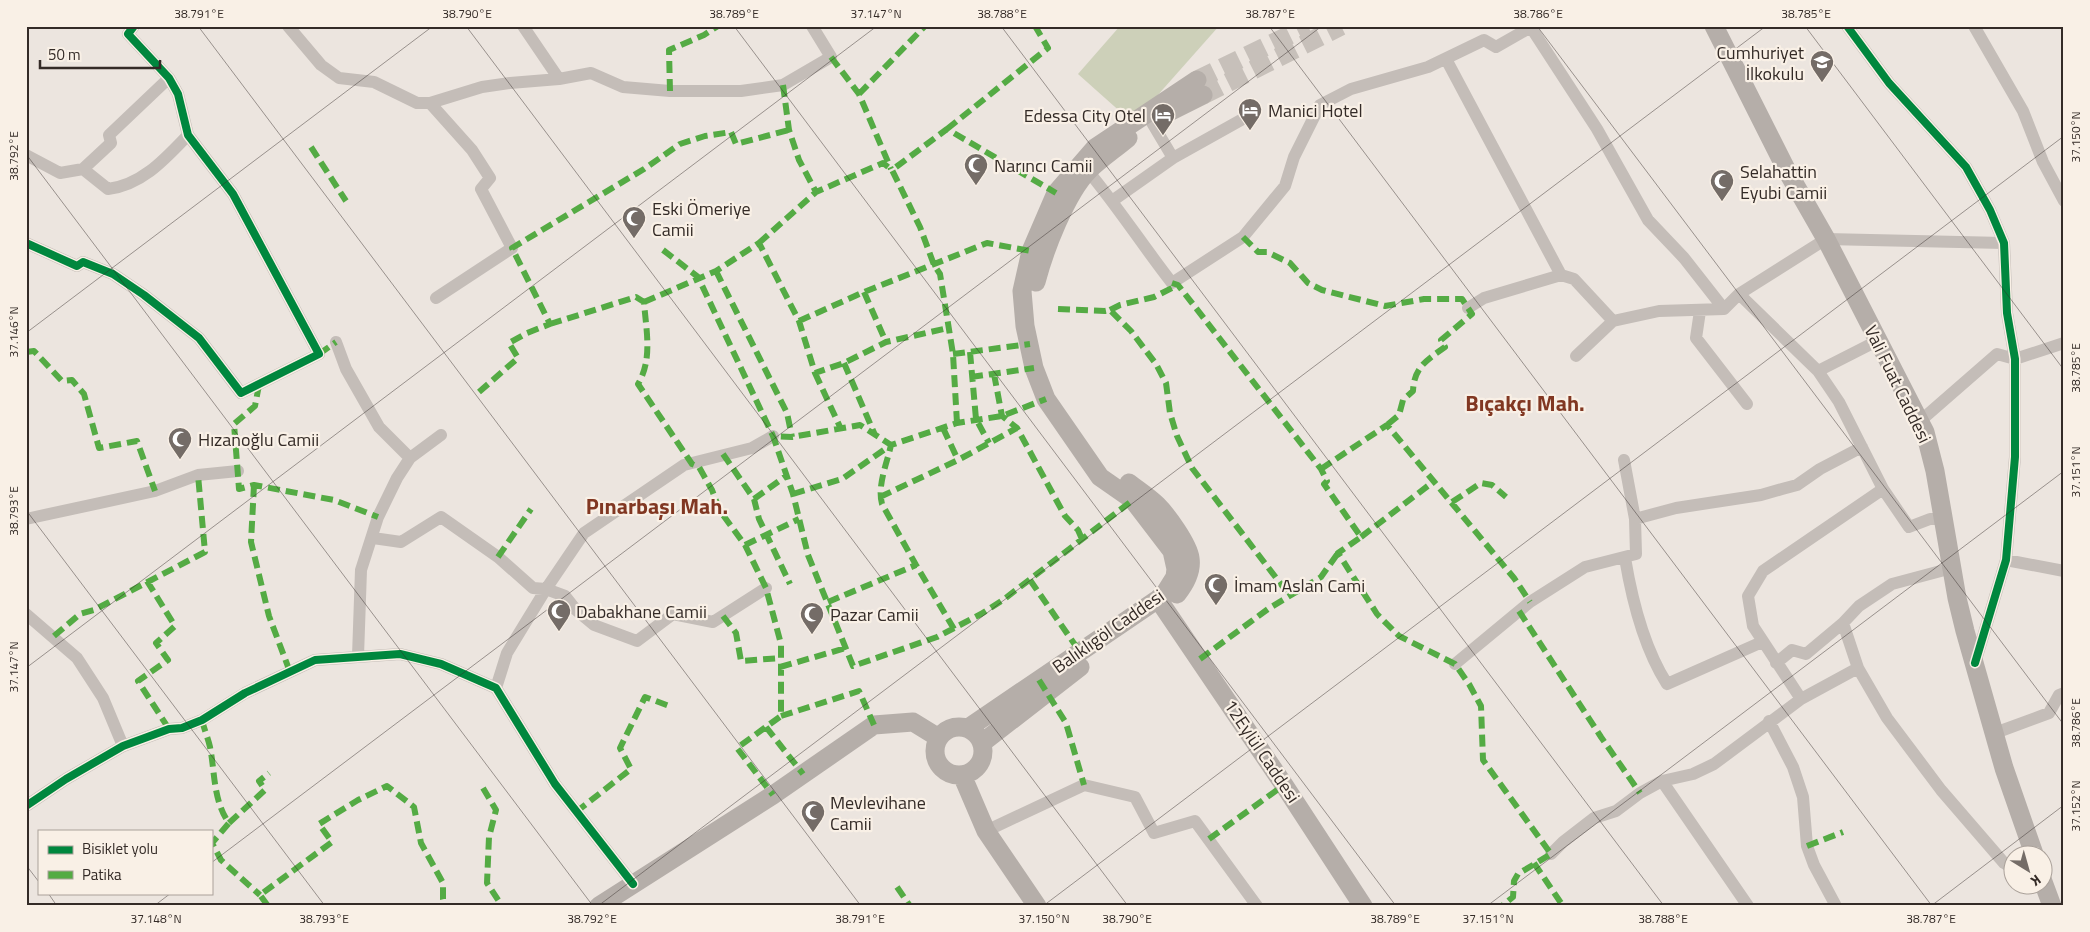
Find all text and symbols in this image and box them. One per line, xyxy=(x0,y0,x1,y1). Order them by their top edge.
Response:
text: 38.791°E xyxy=(174,4,224,23)
text: 38.790°E xyxy=(442,4,492,23)
text: 38.789°E xyxy=(709,4,759,23)
text: 37.147°N xyxy=(850,4,902,23)
text: 38.788°E xyxy=(977,4,1027,23)
text: 38.787°E xyxy=(1245,4,1295,23)
text: 38.786°E xyxy=(1513,4,1563,23)
text: 38.785°E xyxy=(1781,4,1831,23)
scale bar xyxy=(40,38,160,70)
place label: Cumhuriyet İlkokulu xyxy=(1717,39,1805,87)
text: 50 m xyxy=(48,43,81,66)
school or university icon: Cumhuriyet İlkokulu xyxy=(1809,49,1835,83)
hotel icon: Manici Hotel xyxy=(1237,97,1263,131)
place label: Manici Hotel xyxy=(1268,97,1363,124)
place label: Edessa City Otel xyxy=(1024,102,1146,129)
hotel icon: Edessa City Otel xyxy=(1150,102,1176,136)
text: 37.150°N xyxy=(2066,111,2085,163)
text: 38.792°E xyxy=(4,131,23,181)
mosque icon: Narıncı Camii xyxy=(963,152,989,186)
place label: Narıncı Camii xyxy=(994,152,1093,179)
place label: Selahattin Eyubi Camii xyxy=(1740,158,1827,206)
mosque icon: Selahattin Eyubi Camii xyxy=(1709,168,1735,202)
place label: Eski Ömeriye Camii xyxy=(652,195,751,243)
mosque icon: Eski Ömeriye Camii xyxy=(621,205,647,239)
text: 37.146°N xyxy=(4,306,23,358)
street label: Vali Fuat Caddesi xyxy=(1858,320,1938,448)
text: 38.785°E xyxy=(2066,343,2085,393)
district label: Bıçakçı Mah. xyxy=(1465,386,1585,420)
mosque icon: Hızanoğlu Camii xyxy=(167,426,193,460)
place label: Hızanoğlu Camii xyxy=(198,426,319,453)
text: 37.151°N xyxy=(2066,446,2085,498)
text: 38.793°E xyxy=(4,486,23,536)
district label: Pınarbaşı Mah. xyxy=(586,489,728,523)
mosque icon: İmam Aslan Cami xyxy=(1203,572,1229,606)
place label: İmam Aslan Cami xyxy=(1234,572,1365,599)
street label: Balıklıgöl Caddesi xyxy=(1047,582,1169,680)
mosque icon: Dabakhane Camii xyxy=(546,598,572,632)
place label: Dabakhane Camii xyxy=(576,598,707,625)
mosque icon: Pazar Camii xyxy=(799,601,825,635)
place label: Pazar Camii xyxy=(830,601,919,628)
text: 37.147°N xyxy=(4,641,23,693)
street label: 12Eylül Caddesi xyxy=(1217,694,1307,808)
text: 38.786°E xyxy=(2066,698,2085,748)
text: 37.152°N xyxy=(2066,780,2085,832)
place label: Mevlevihane Camii xyxy=(830,789,926,837)
mosque icon: Mevlevihane Camii xyxy=(800,799,826,833)
legend xyxy=(38,830,212,894)
text: Bisiklet yolu xyxy=(82,837,158,860)
north arrow xyxy=(2002,844,2052,894)
text: Patika xyxy=(82,863,122,886)
text: K xyxy=(2026,870,2046,892)
text: 37.148°N xyxy=(130,909,182,928)
text: 38.793°E xyxy=(299,909,349,928)
text: 38.792°E xyxy=(567,909,617,928)
text: 38.791°E xyxy=(835,909,885,928)
text: 37.150°N xyxy=(1018,909,1070,928)
text: 38.790°E xyxy=(1102,909,1152,928)
text: 38.789°E xyxy=(1370,909,1420,928)
text: 37.151°N xyxy=(1462,909,1514,928)
text: 38.788°E xyxy=(1638,909,1688,928)
text: 38.787°E xyxy=(1906,909,1956,928)

